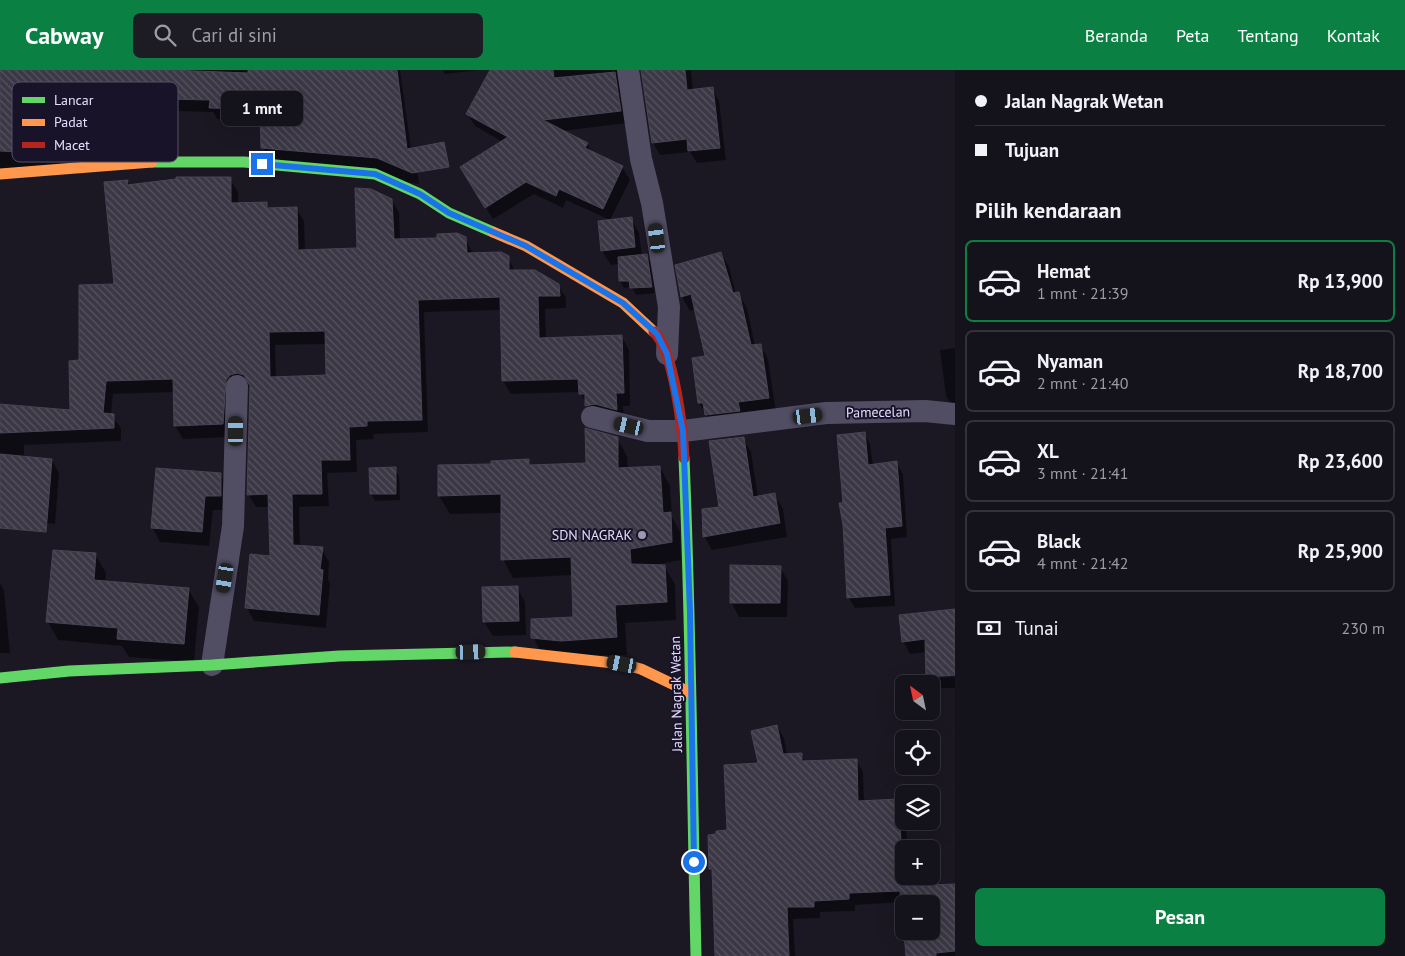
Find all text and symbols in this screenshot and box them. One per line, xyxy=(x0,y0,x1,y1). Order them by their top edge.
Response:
search box xyxy=(133,13,483,58)
text: Cabway xyxy=(25,20,103,51)
icon: search xyxy=(151,21,179,49)
text: Cari di sini xyxy=(191,23,277,47)
text: Beranda xyxy=(1085,24,1148,47)
text: Peta xyxy=(1176,24,1210,47)
text: Tentang xyxy=(1238,24,1299,47)
text: Kontak xyxy=(1327,24,1380,47)
legend xyxy=(12,82,178,162)
text: Jalan Nagrak Wetan xyxy=(1005,89,1164,113)
text: Lancar xyxy=(54,91,94,109)
callout: 1 mnt xyxy=(221,92,303,126)
text: 1 mnt xyxy=(242,98,282,118)
text: Padat xyxy=(54,113,88,131)
text: Macet xyxy=(54,136,90,154)
text: Tujuan xyxy=(1005,138,1059,162)
route end xyxy=(251,153,273,175)
text: Pilih kendaraan xyxy=(975,196,1121,224)
car xyxy=(647,222,666,254)
icon: car xyxy=(977,259,1022,304)
text: Hemat xyxy=(1037,259,1090,283)
text: Rp 13,900 xyxy=(1298,269,1383,293)
text: 1 mnt · 21:39 xyxy=(1037,283,1128,303)
icon: car xyxy=(977,349,1022,394)
text: Nyaman xyxy=(1037,349,1103,373)
text: Rp 18,700 xyxy=(1298,359,1383,383)
text: 2 mnt · 21:40 xyxy=(1037,373,1128,393)
street label: Pamecelan xyxy=(846,402,910,422)
car xyxy=(792,407,823,425)
car xyxy=(612,415,645,437)
car xyxy=(228,416,243,446)
icon: car xyxy=(977,439,1022,484)
text: XL xyxy=(1037,439,1059,463)
text: Rp 23,600 xyxy=(1298,449,1383,473)
text: 3 mnt · 21:41 xyxy=(1037,463,1128,483)
place label: SDN NAGRAK xyxy=(552,526,632,544)
marker: SDN NAGRAK xyxy=(636,529,648,541)
icon: car xyxy=(977,529,1022,574)
text: Black xyxy=(1037,529,1081,553)
text: Rp 25,900 xyxy=(1298,539,1383,563)
text: 4 mnt · 21:42 xyxy=(1037,553,1128,573)
car xyxy=(215,562,234,594)
icon: cash xyxy=(975,614,1003,642)
text: Tunai xyxy=(1015,616,1059,640)
text: 230 m xyxy=(1342,618,1385,638)
street label: Jalan Nagrak Wetan xyxy=(666,636,686,753)
car xyxy=(455,644,486,660)
car xyxy=(605,654,638,674)
north arrow xyxy=(895,675,940,720)
map controls xyxy=(895,675,940,940)
button: locate xyxy=(895,730,940,775)
button: layers xyxy=(895,785,940,830)
button: + xyxy=(895,840,940,885)
route start xyxy=(683,851,705,873)
button: Pesan xyxy=(975,888,1385,946)
button: − xyxy=(895,895,940,940)

